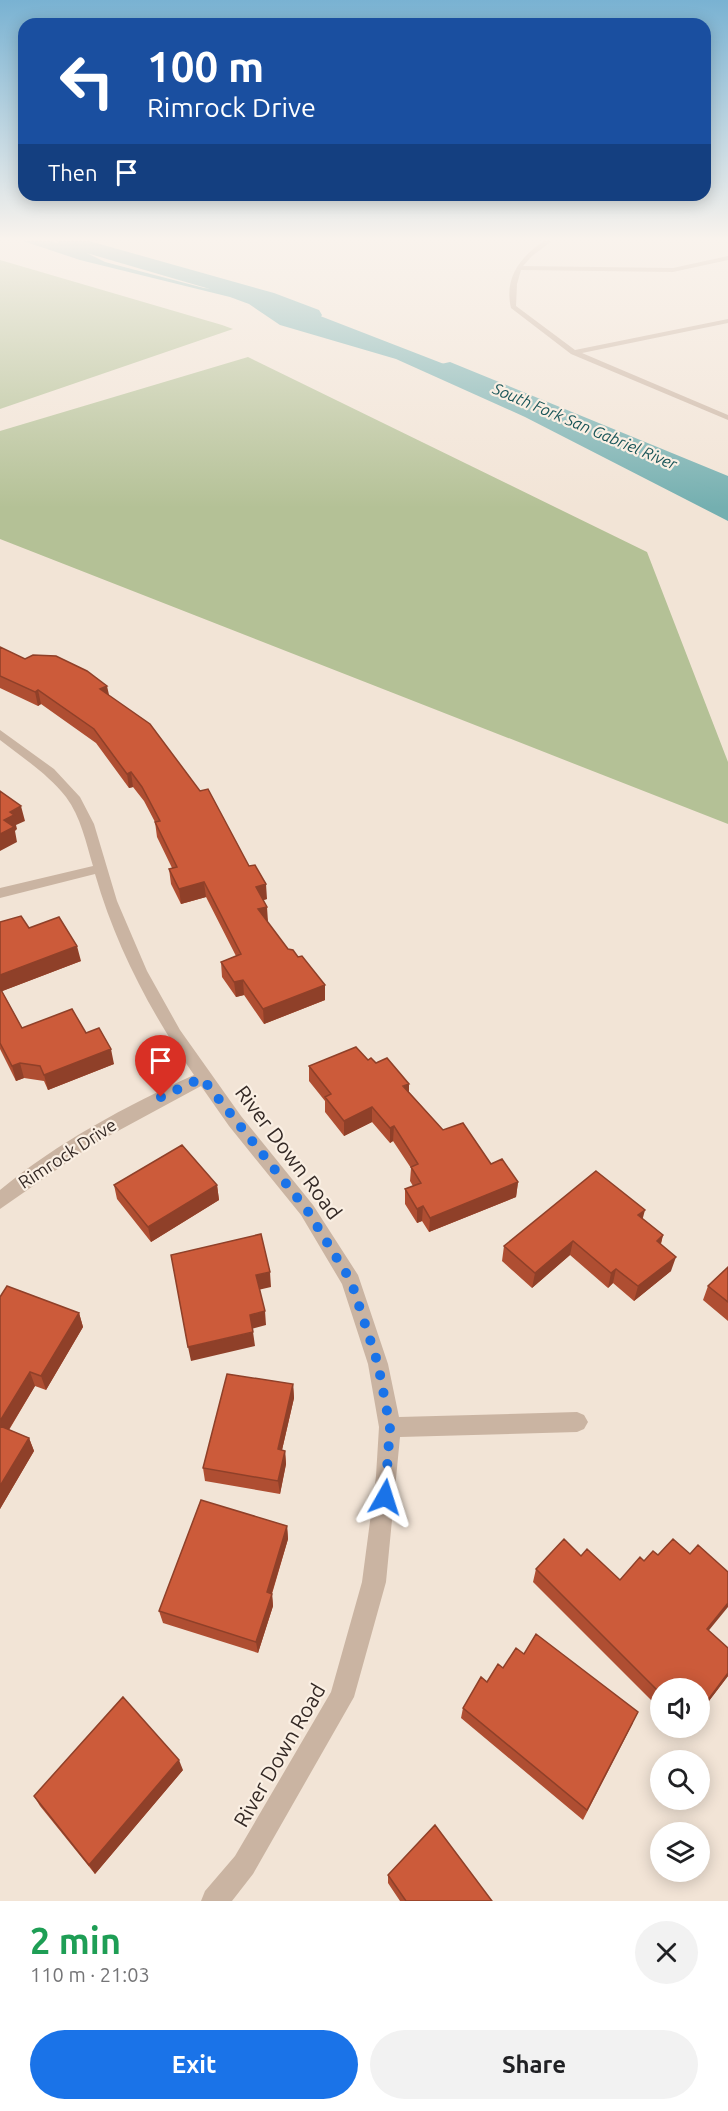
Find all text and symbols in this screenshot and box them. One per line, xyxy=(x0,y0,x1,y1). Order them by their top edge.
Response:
icon: left xyxy=(48,42,126,120)
text: 100 m xyxy=(147,43,264,90)
text: Rimrock Drive xyxy=(147,92,316,122)
icon: arrive xyxy=(110,156,143,189)
text: Then xyxy=(48,160,98,185)
water label: South Fork San Gabriel River xyxy=(489,379,681,473)
pin xyxy=(135,1035,186,1097)
icon: arrive xyxy=(144,1044,177,1077)
street label: River Down Road xyxy=(231,1080,347,1224)
street label: Rimrock Drive xyxy=(14,1114,120,1192)
position arrow xyxy=(353,1465,417,1529)
map controls xyxy=(650,1678,710,1882)
button: sound xyxy=(650,1678,710,1738)
street label: River Down Road xyxy=(228,1679,330,1831)
button: search xyxy=(650,1750,710,1810)
button: layers xyxy=(650,1822,710,1882)
text: 2 min xyxy=(30,1920,121,1961)
button: close xyxy=(635,1921,698,1984)
text: 110 m · 21:03 xyxy=(30,1963,150,1986)
button: Exit xyxy=(30,2030,358,2099)
button: Share xyxy=(370,2030,698,2099)

